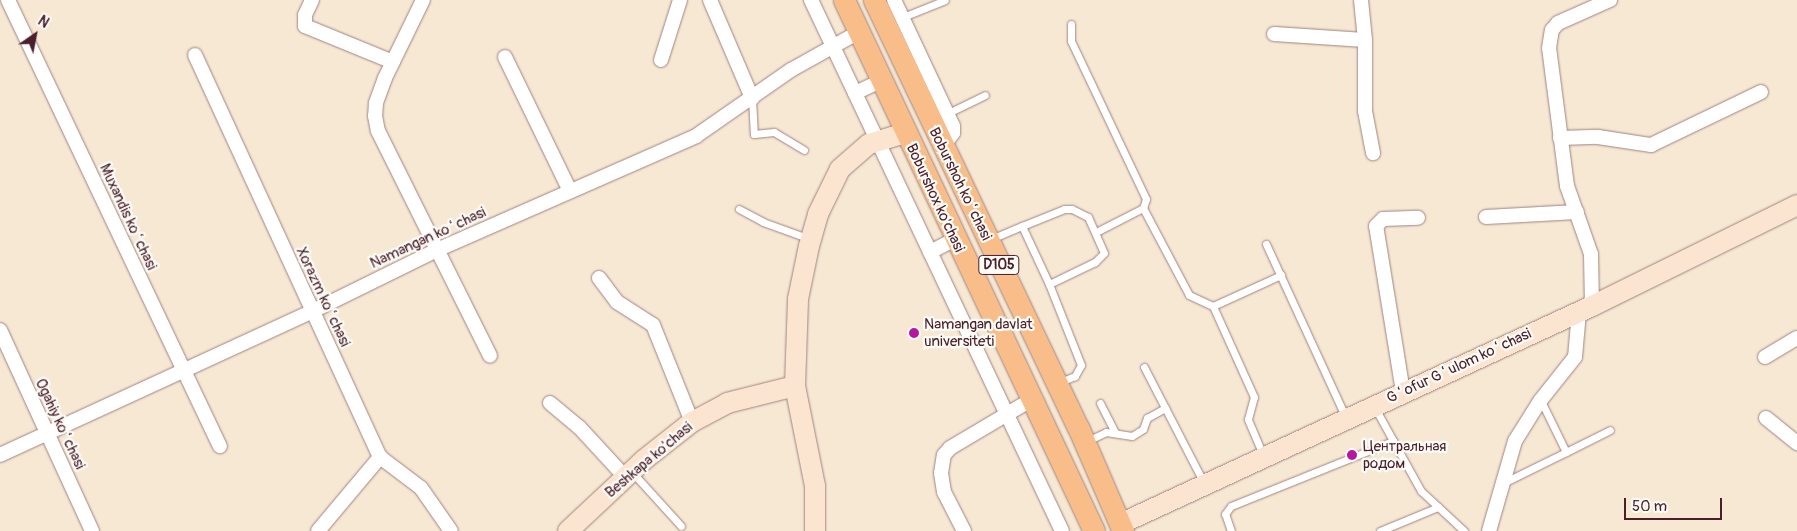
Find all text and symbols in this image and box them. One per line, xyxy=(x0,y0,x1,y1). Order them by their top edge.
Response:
north arrow xyxy=(10,10,60,60)
text: N xyxy=(35,12,52,32)
street label: Boburshoh koʻchasi xyxy=(925,125,995,243)
street label: Boburshox ko'chasi xyxy=(902,141,968,255)
street label: Muxandis koʻchasi xyxy=(96,161,160,273)
street label: Namangan koʻchasi xyxy=(367,203,489,273)
street label: Xorazm koʻchasi xyxy=(292,244,354,350)
road number: D105 xyxy=(978,254,1020,276)
place label: Namangan davlat universiteti xyxy=(924,315,1032,350)
street label: Gʻofur Gʻulom koʻchasi xyxy=(1384,325,1534,407)
marker: Namangan davlat universiteti xyxy=(908,327,920,339)
street label: Ogahiy koʻchasi xyxy=(31,376,89,472)
street label: Beshkapa ko'chasi xyxy=(602,418,696,502)
place label: Центральная родом xyxy=(1363,437,1446,472)
marker: Центральная родом xyxy=(1345,448,1359,462)
scale bar xyxy=(1627,488,1724,520)
text: 50 m xyxy=(1632,497,1667,516)

